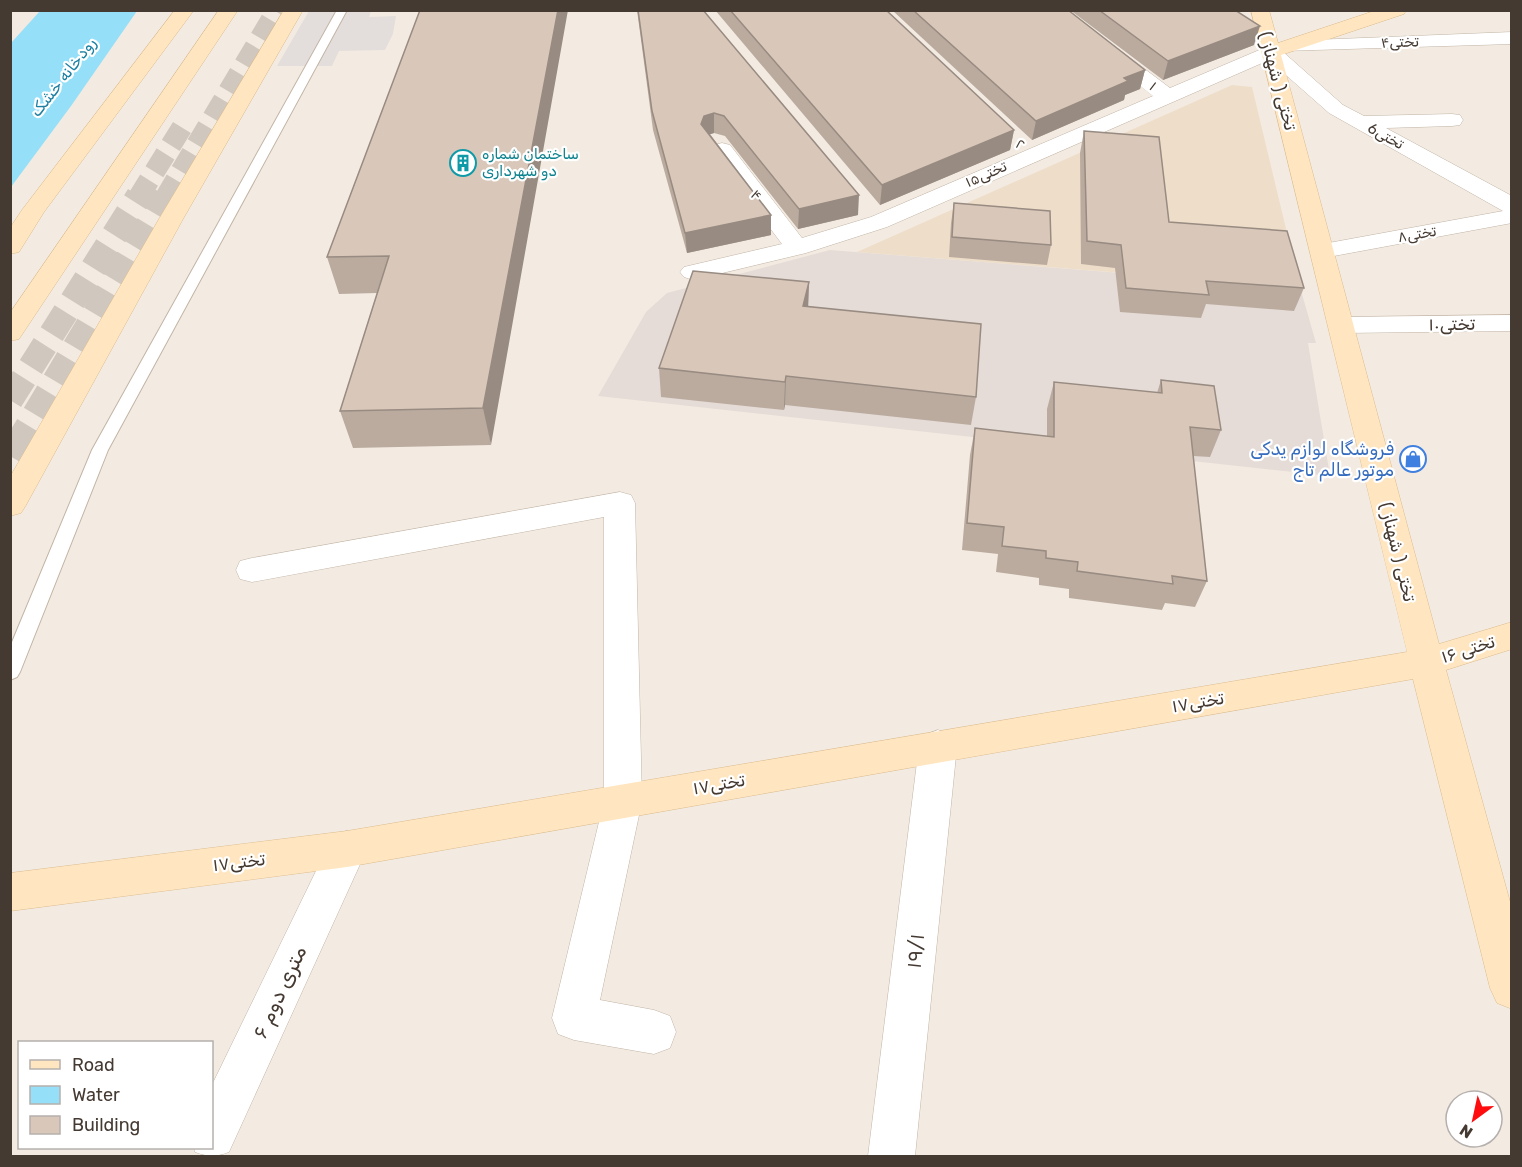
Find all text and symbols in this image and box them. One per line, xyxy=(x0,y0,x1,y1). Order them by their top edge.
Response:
street label: تختی ( شهناز ) xyxy=(1254,29,1302,133)
street label: تختی۴ xyxy=(1381,32,1419,52)
water label: رودخانه خشک xyxy=(26,34,101,121)
street label: ۱ xyxy=(1146,77,1160,95)
street label: 6تختی xyxy=(1365,119,1407,153)
street label: ۲ xyxy=(1011,135,1029,153)
place label: ساختمان شماره دو شهرداری xyxy=(482,145,579,181)
building icon: ساختمان شماره دو شهرداری xyxy=(448,148,478,178)
street label: تختی۱۵ xyxy=(962,157,1010,191)
street label: ۴ xyxy=(746,186,766,204)
street label: تختی۸ xyxy=(1396,222,1438,246)
street label: تختی۱۰ xyxy=(1428,313,1476,335)
place label: فروشگاه لوازم یدکی موتور عالم تاج xyxy=(1250,438,1394,482)
shop icon: فروشگاه لوازم یدکی موتور عالم تاج xyxy=(1398,444,1428,474)
street label: تختی ( شهناز ) xyxy=(1375,500,1421,604)
street label: تختی ۱۶ xyxy=(1438,630,1498,668)
street label: تختی۱۷ xyxy=(1170,687,1226,717)
street label: تختی۱۷ xyxy=(691,769,747,799)
street label: تختی۱۷ xyxy=(211,848,267,876)
street label: ۱۹/۱ xyxy=(901,932,929,970)
street label: ۶ متری دوم xyxy=(247,942,312,1043)
legend xyxy=(18,1041,213,1149)
text: Road xyxy=(72,1054,115,1076)
text: Water xyxy=(72,1084,120,1106)
north arrow xyxy=(1444,1089,1504,1149)
text: Building xyxy=(72,1114,140,1136)
text: N xyxy=(1456,1120,1476,1142)

